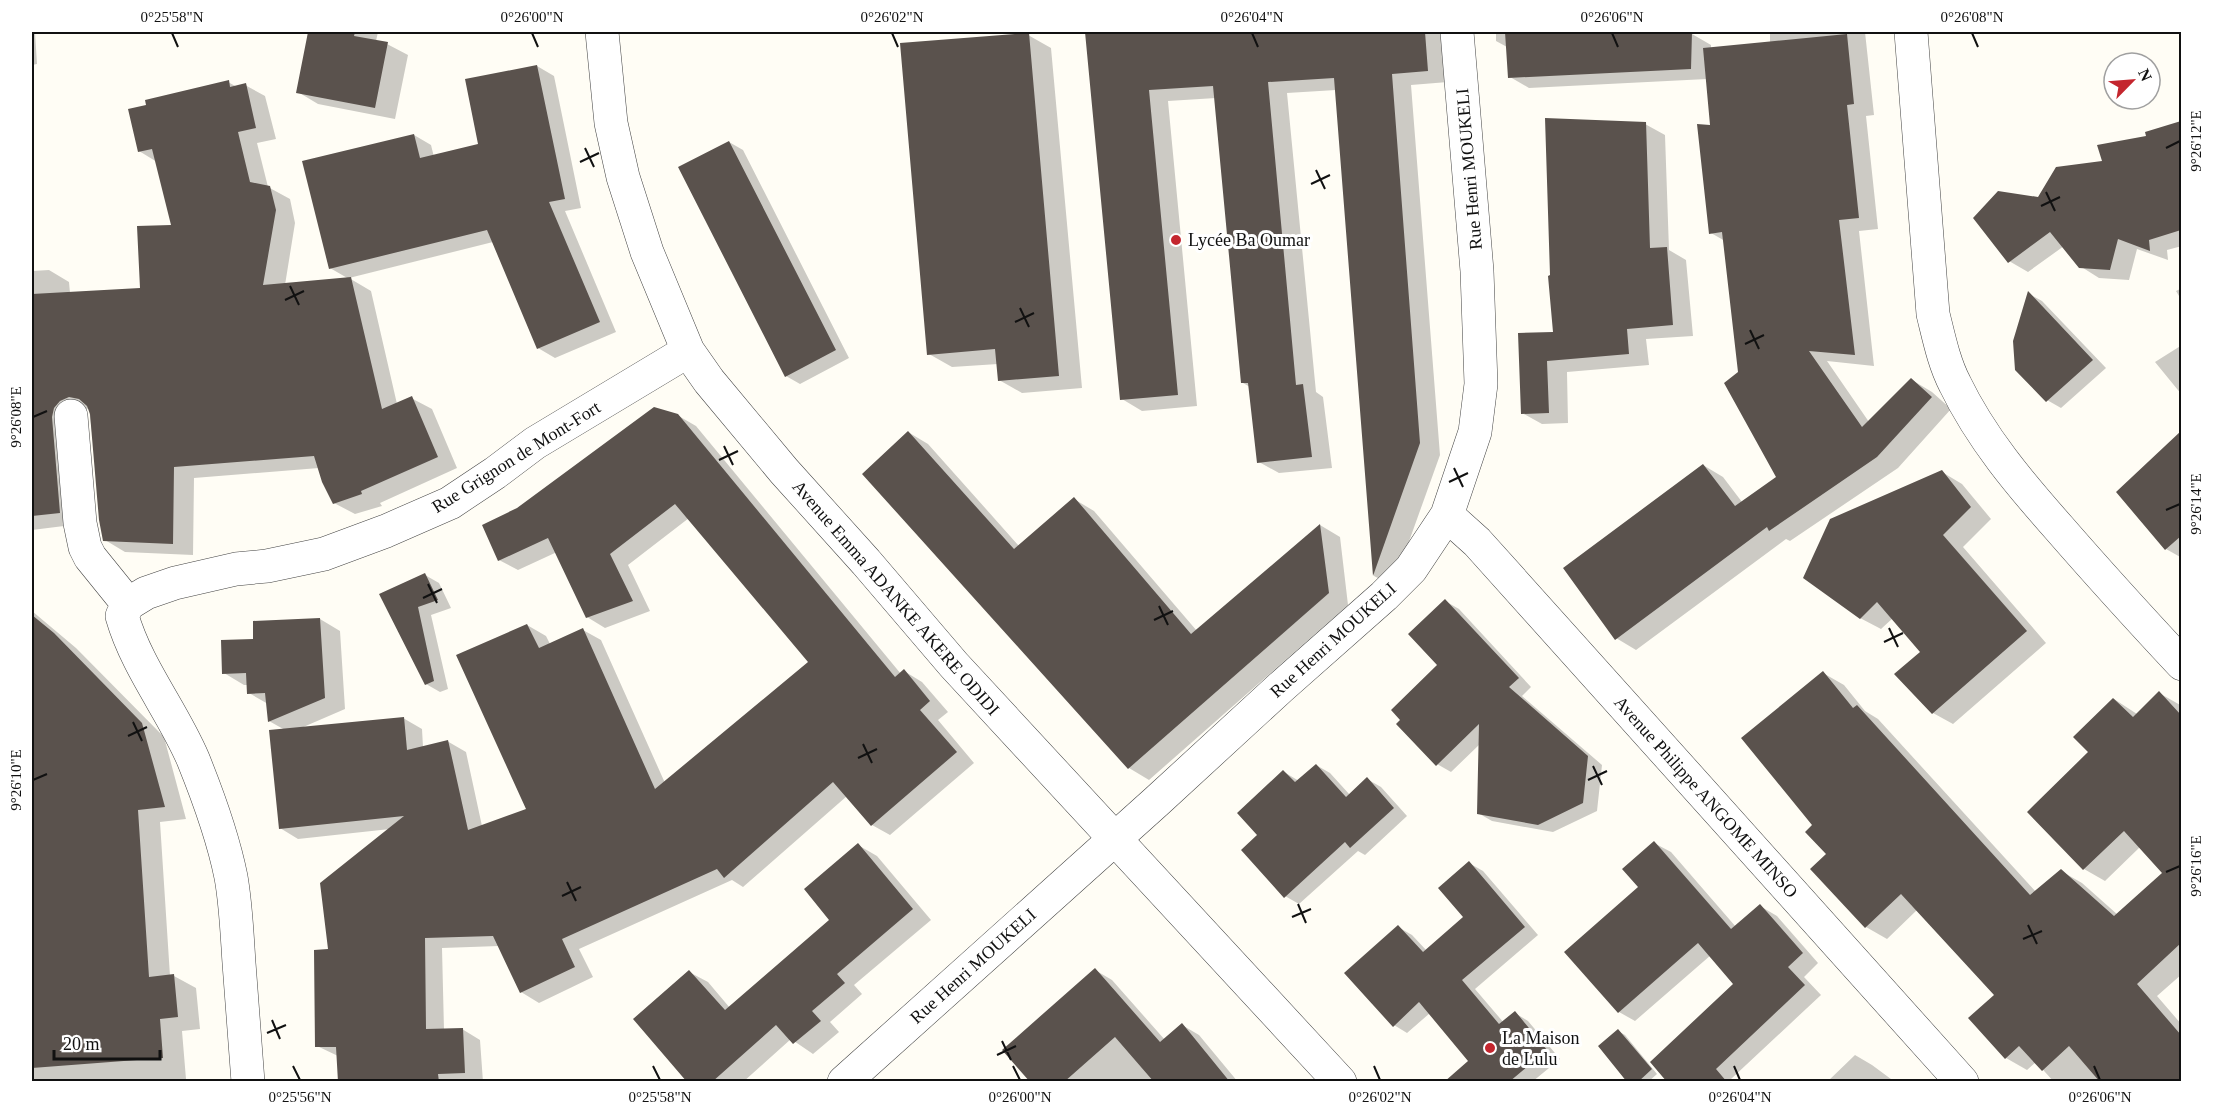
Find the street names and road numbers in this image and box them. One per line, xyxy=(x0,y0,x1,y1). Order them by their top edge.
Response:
street label: Rue Henri MOUKELI xyxy=(1452,87,1486,251)
street label: Rue Grignon de Mont-Fort xyxy=(428,397,604,517)
street label: Avenue Emma ADANKE AKERE ODIDI xyxy=(789,476,1003,720)
street label: Rue Henri MOUKELI xyxy=(1266,578,1400,702)
street label: Avenue Philippe ANGOME MINSO xyxy=(1610,692,1802,902)
street label: Rue Henri MOUKELI xyxy=(906,904,1040,1028)

